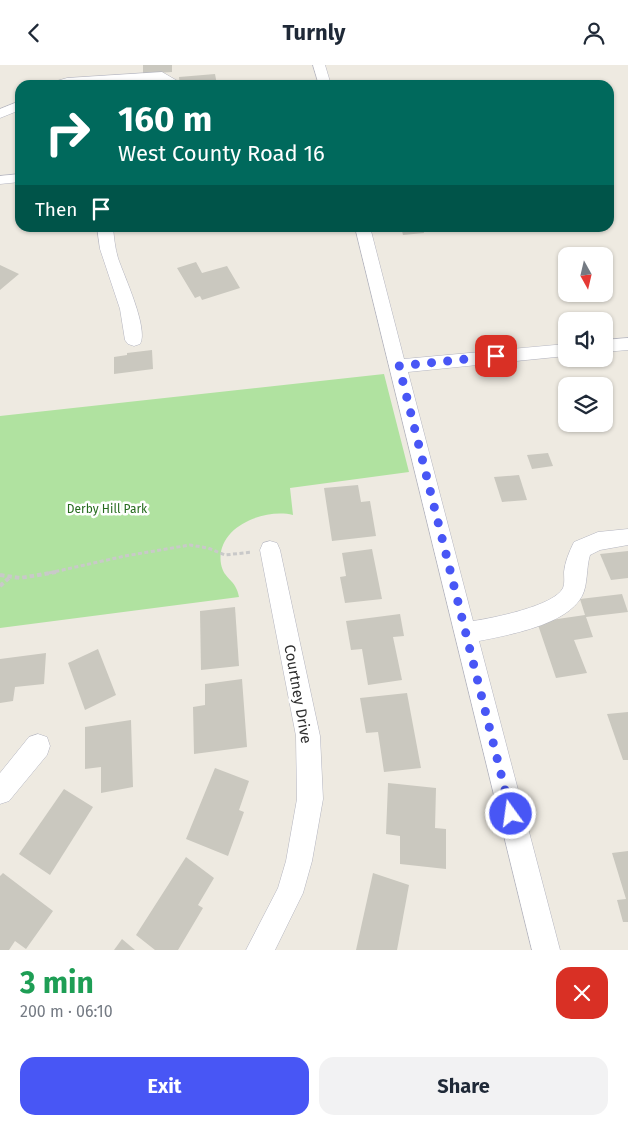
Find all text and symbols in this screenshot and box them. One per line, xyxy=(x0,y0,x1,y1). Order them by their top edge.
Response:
icon: back xyxy=(20,19,48,47)
text: Turnly xyxy=(283,19,345,46)
icon: person xyxy=(580,19,608,47)
text: 160 m xyxy=(118,98,212,140)
icon: right xyxy=(35,100,100,165)
text: West County Road 16 xyxy=(118,140,325,167)
icon: arrive xyxy=(87,195,115,223)
text: Then xyxy=(35,198,77,221)
north arrow xyxy=(558,247,612,303)
map controls xyxy=(558,247,613,432)
button: sound xyxy=(558,312,613,367)
pin xyxy=(475,335,517,377)
icon: arrive xyxy=(482,342,510,370)
button: layers xyxy=(558,377,613,432)
park label: Derby Hill Park xyxy=(67,502,148,516)
street label: Courtney Drive xyxy=(280,643,316,745)
position arrow xyxy=(484,787,536,839)
text: 3 min xyxy=(20,965,94,1001)
button: close xyxy=(556,967,608,1019)
text: 200 m · 06:10 xyxy=(20,1002,113,1021)
button: Exit xyxy=(20,1057,309,1115)
button: Share xyxy=(319,1057,608,1115)

